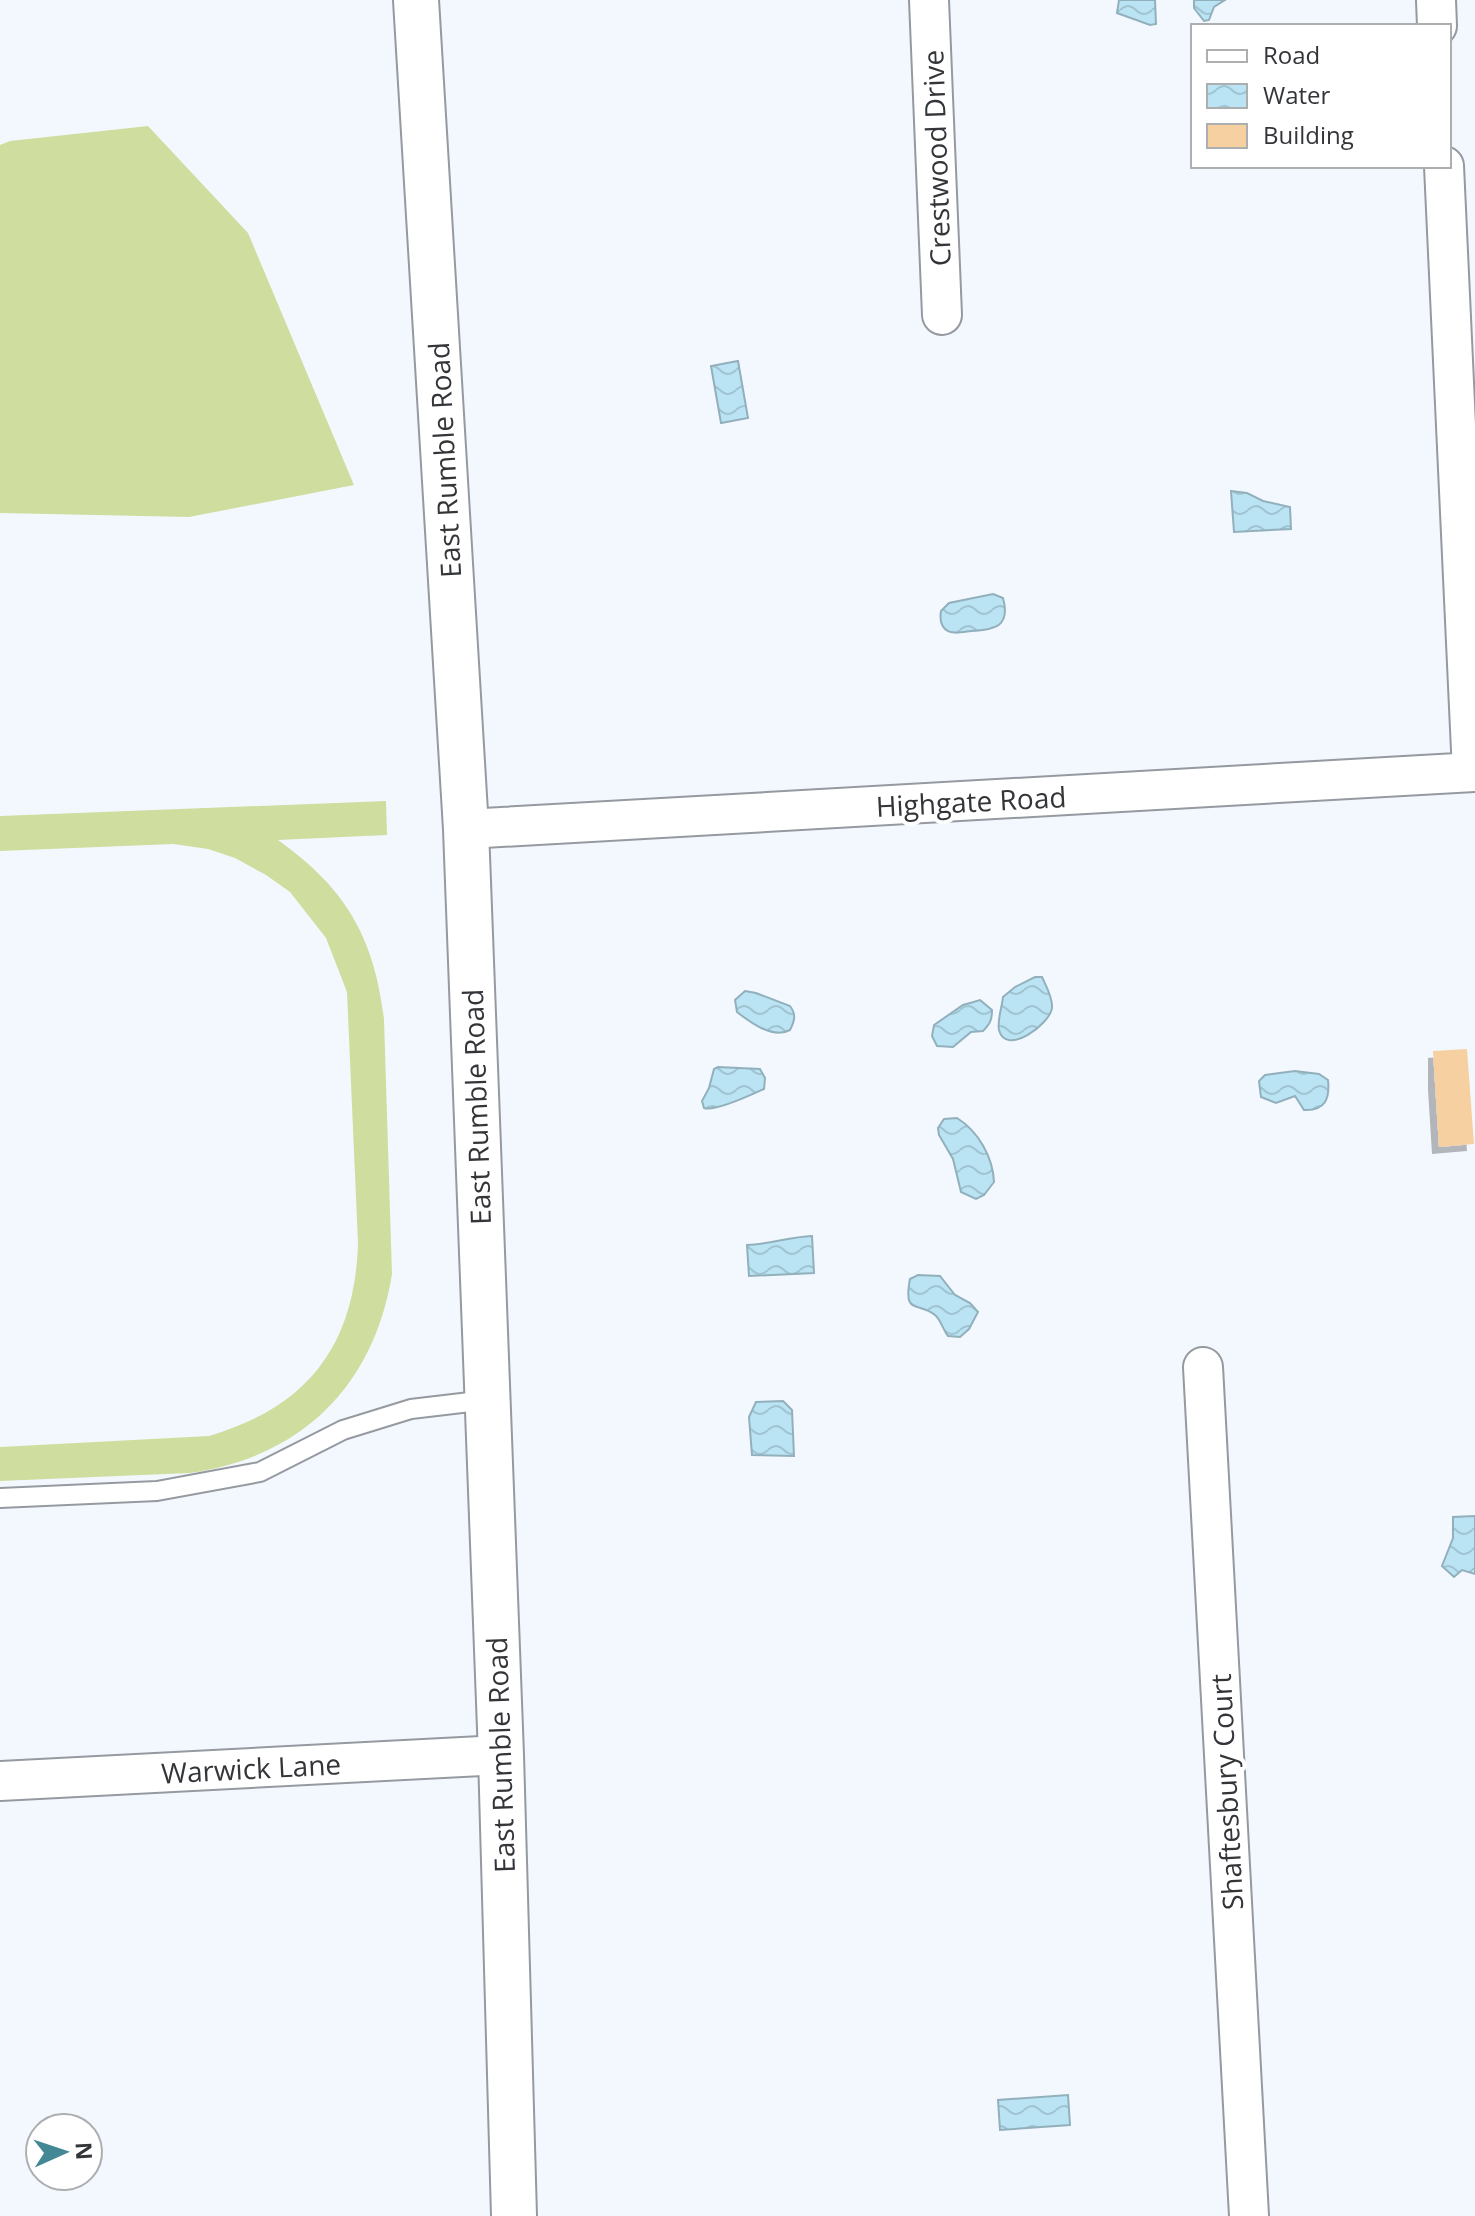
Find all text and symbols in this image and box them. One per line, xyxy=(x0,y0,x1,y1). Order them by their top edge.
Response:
legend xyxy=(1191,24,1451,168)
text: Road xyxy=(1263,38,1320,71)
street label: Crestwood Drive xyxy=(913,49,959,267)
text: Water xyxy=(1263,78,1331,111)
text: Building xyxy=(1263,118,1354,151)
street label: East Rumble Road xyxy=(419,341,469,579)
street label: Highgate Road xyxy=(875,777,1067,825)
street label: East Rumble Road xyxy=(453,988,499,1226)
street label: East Rumble Road xyxy=(477,1636,523,1874)
street label: Shaftesbury Court xyxy=(1201,1673,1251,1911)
street label: Warwick Lane xyxy=(160,1744,342,1792)
north arrow xyxy=(24,2112,104,2192)
text: N xyxy=(70,2141,100,2161)

